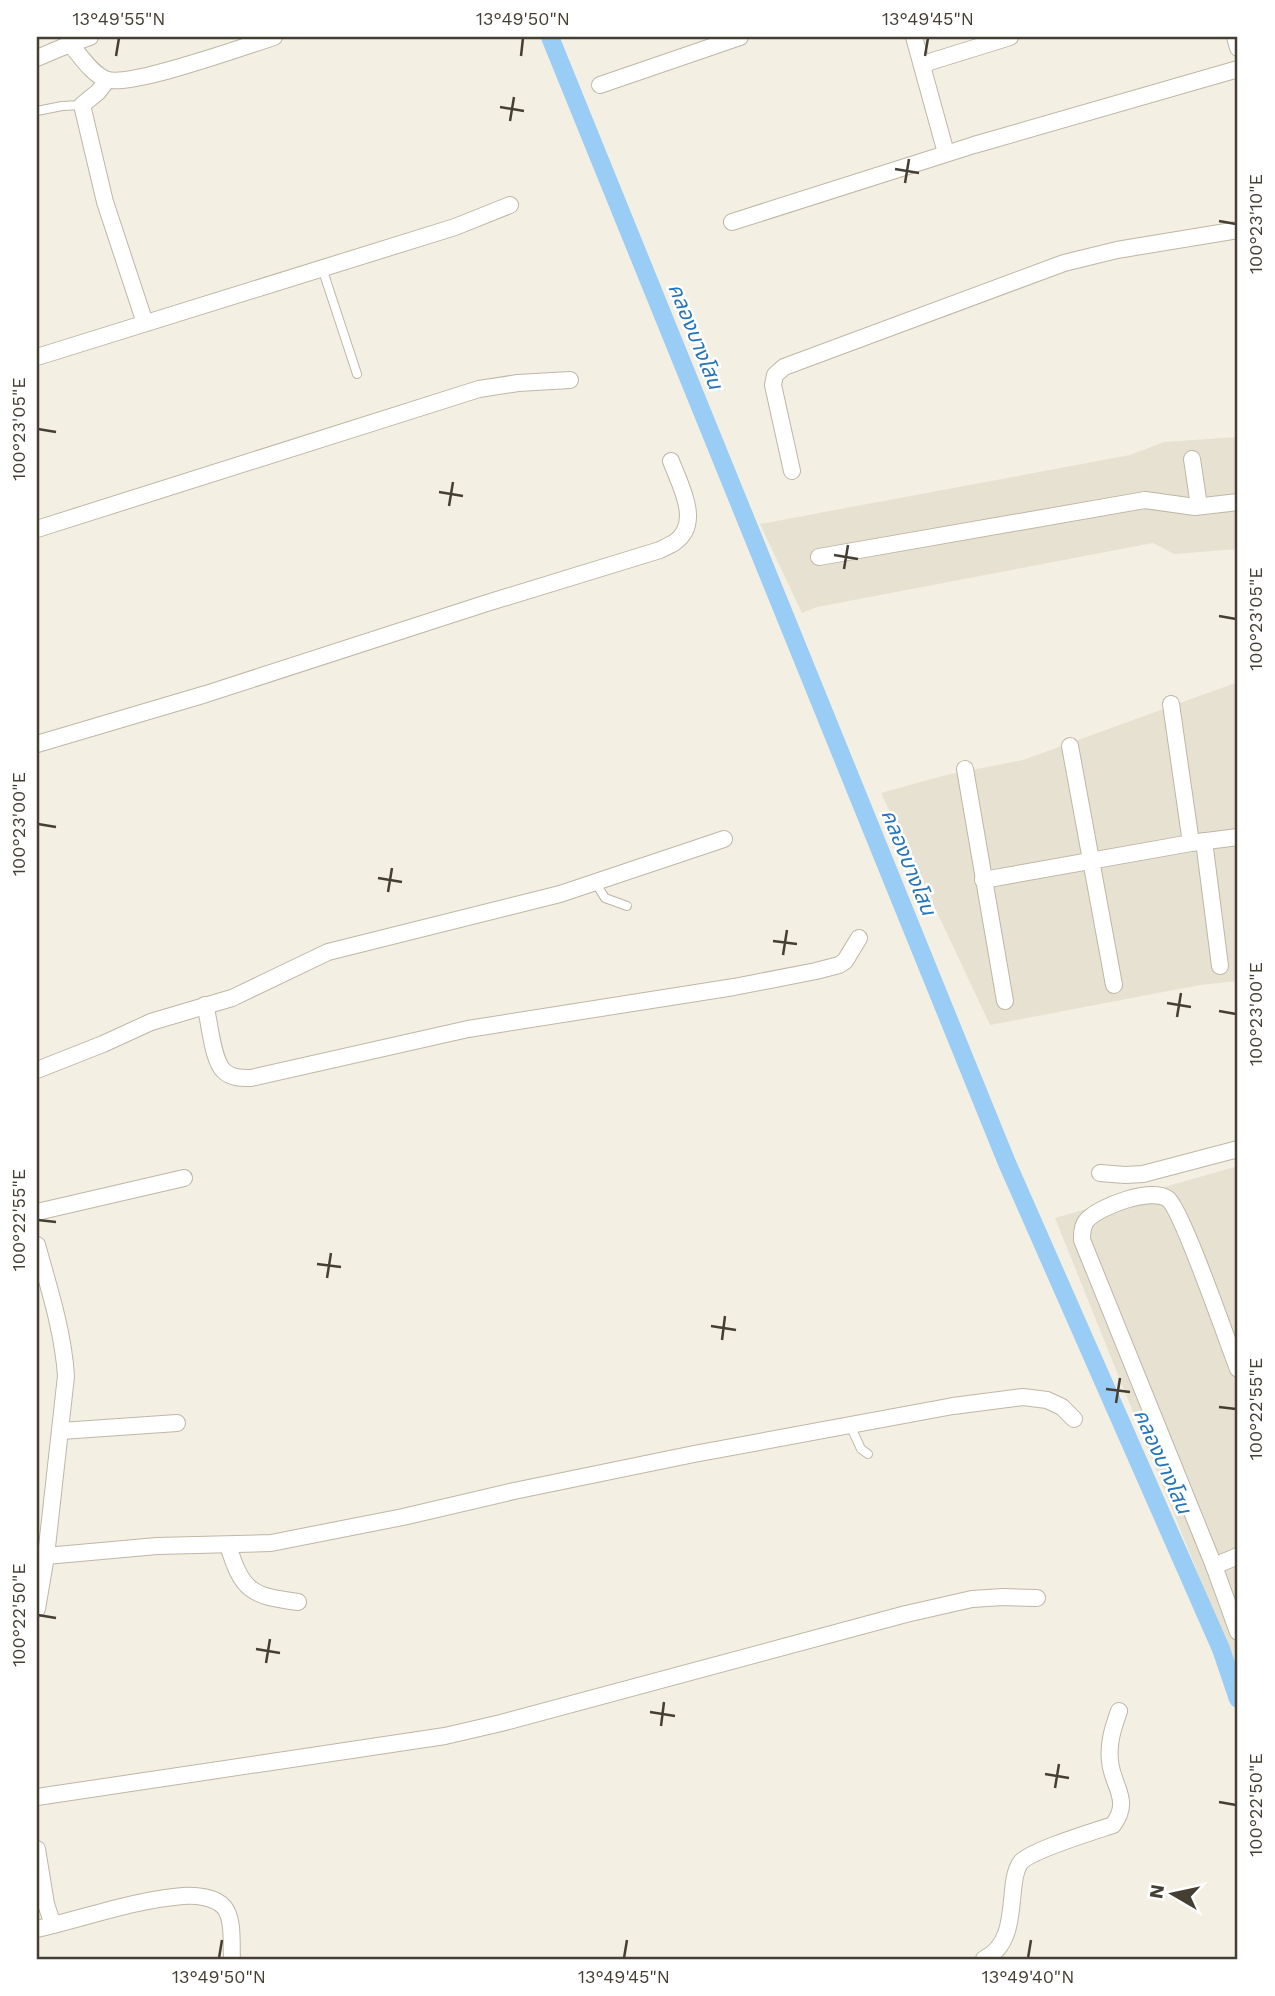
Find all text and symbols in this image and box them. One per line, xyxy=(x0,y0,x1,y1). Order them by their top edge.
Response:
text: 13°49'55"N xyxy=(72,8,166,29)
text: 13°49'50"N xyxy=(476,8,570,29)
text: 13°49'45"N xyxy=(882,8,974,29)
text: 100°23'10"E xyxy=(1245,174,1266,274)
water label: คลองบางโสน xyxy=(663,279,729,394)
text: 100°23'05"E xyxy=(8,377,29,481)
text: 100°23'05"E xyxy=(1245,567,1266,671)
text: 100°23'00"E xyxy=(8,772,29,876)
water label: คลองบางโสน xyxy=(876,805,942,920)
text: 100°23'00"E xyxy=(1245,962,1266,1066)
text: 100°22'55"E xyxy=(8,1169,29,1271)
text: 100°22'55"E xyxy=(1245,1358,1266,1460)
water label: คลองบางโสน xyxy=(1129,1405,1198,1518)
text: 100°22'50"E xyxy=(8,1563,29,1667)
text: 100°22'50"E xyxy=(1245,1753,1266,1857)
north arrow xyxy=(1138,1860,1208,1930)
text: N xyxy=(1144,1883,1169,1900)
text: 13°49'50"N xyxy=(172,1966,266,1987)
text: 13°49'45"N xyxy=(578,1966,670,1987)
text: 13°49'40"N xyxy=(982,1966,1074,1987)

